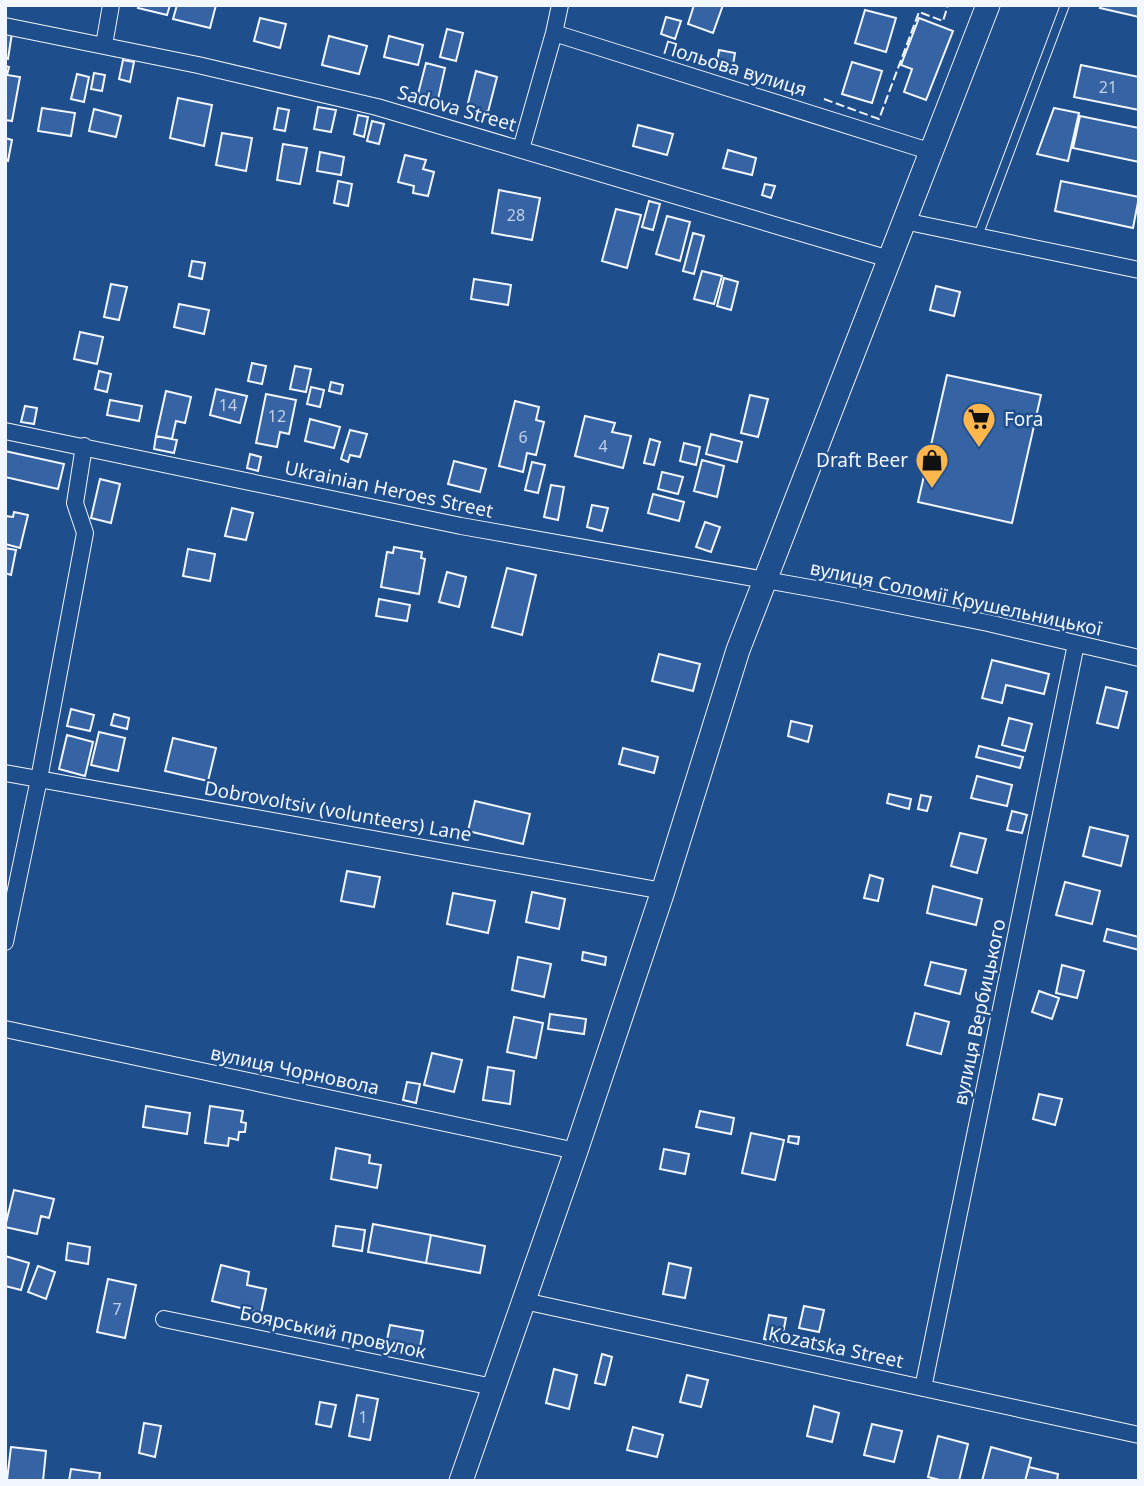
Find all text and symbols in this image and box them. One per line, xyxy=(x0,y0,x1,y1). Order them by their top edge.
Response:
street label: Польова вулиця xyxy=(660,34,810,102)
house number: 21 xyxy=(1099,76,1117,98)
street label: Sadova Street xyxy=(395,79,519,137)
house number: 28 xyxy=(507,204,525,226)
house number: 14 xyxy=(219,394,237,416)
supermarket icon: Fora xyxy=(960,400,998,449)
house number: 12 xyxy=(268,405,286,427)
place label: Fora xyxy=(1004,406,1043,432)
house number: 6 xyxy=(518,426,528,448)
house number: 4 xyxy=(598,435,608,457)
shop icon: Draft Beer xyxy=(913,441,951,490)
place label: Draft Beer xyxy=(816,447,908,473)
street label: Ukrainian Heroes Street xyxy=(282,454,496,524)
street label: вулиця Соломії Крушельницької xyxy=(808,554,1104,642)
street label: Dobrovoltsiv (volunteers) Lane xyxy=(202,775,474,847)
street label: вулиця Вербицького xyxy=(947,917,1011,1107)
street label: вулиця Чорновола xyxy=(208,1039,382,1101)
house number: 7 xyxy=(112,1298,122,1320)
street label: Боярський провулок xyxy=(237,1300,429,1364)
street label: Kozatska Street xyxy=(766,1320,906,1374)
house number: 1 xyxy=(358,1406,368,1428)

